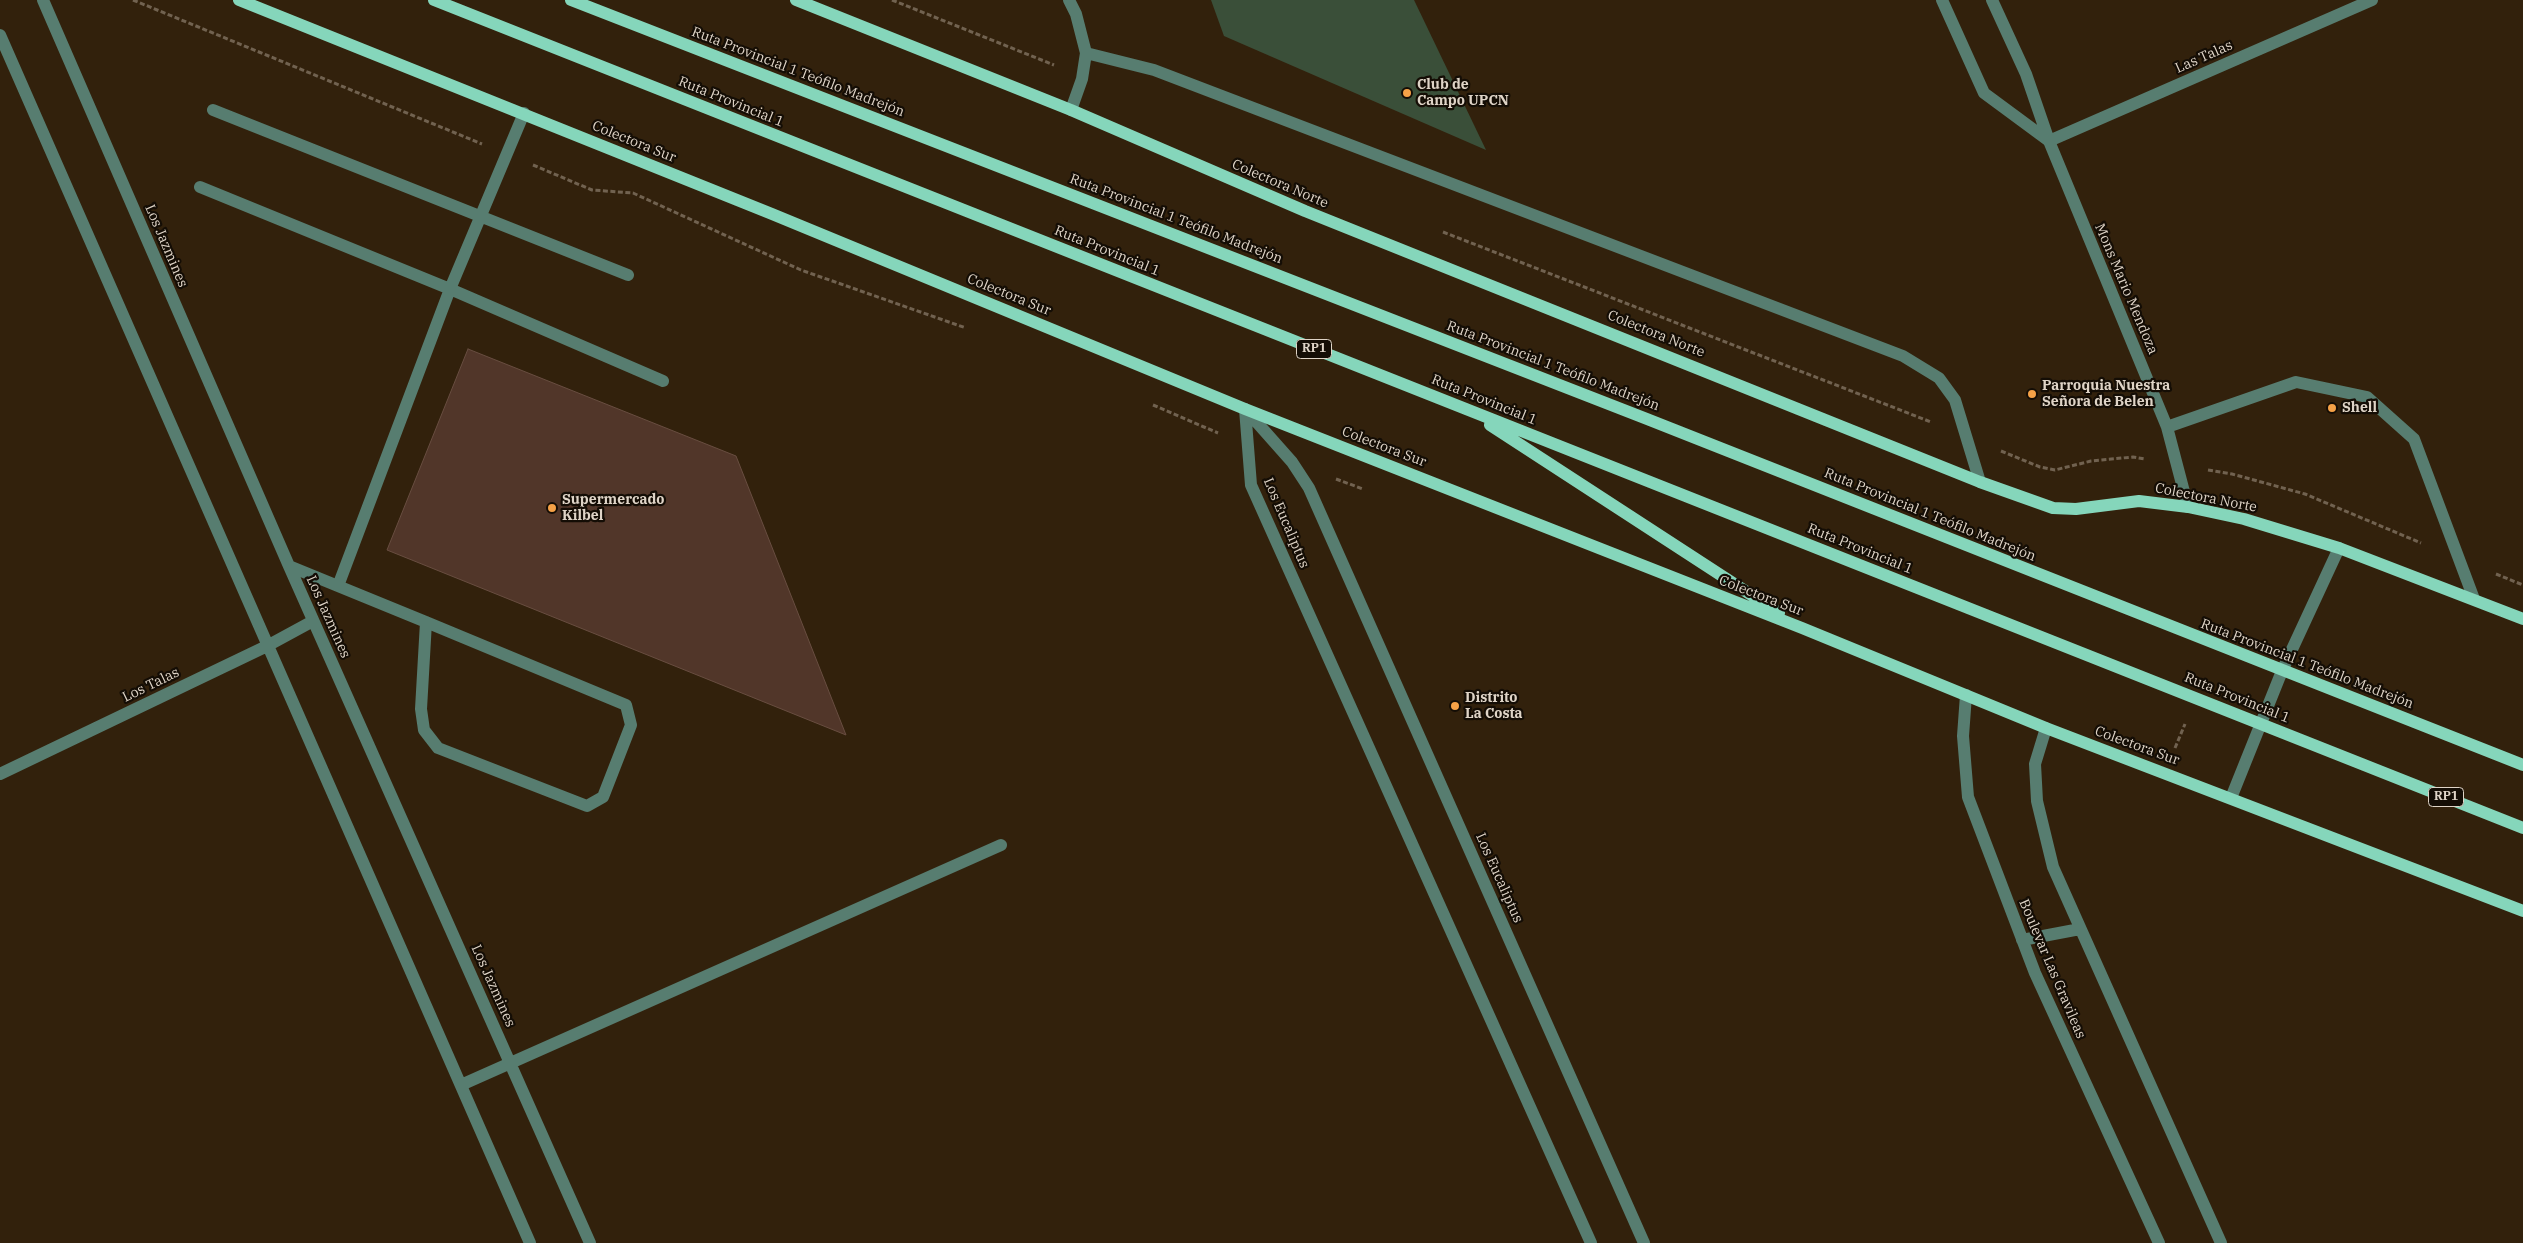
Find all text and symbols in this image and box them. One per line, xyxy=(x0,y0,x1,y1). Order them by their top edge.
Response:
street label: Ruta Provincial 1 Teófilo Madrejón xyxy=(689,24,907,120)
street label: Las Talas xyxy=(2173,37,2235,77)
street label: Ruta Provincial 1 xyxy=(676,73,786,131)
place label: Club de Campo UPCN xyxy=(1417,77,1509,110)
marker: Club de Campo UPCN xyxy=(1401,87,1413,99)
street label: Colectora Sur xyxy=(590,118,678,166)
street label: Colectora Norte xyxy=(1229,156,1331,212)
street label: Ruta Provincial 1 Teófilo Madrejón xyxy=(1067,171,1285,267)
street label: Los Jazmines xyxy=(141,202,191,290)
street label: Mons Mario Mendoza xyxy=(2091,221,2161,357)
street label: Ruta Provincial 1 xyxy=(1052,222,1162,280)
street label: Colectora Sur xyxy=(965,271,1053,319)
street label: Colectora Norte xyxy=(1605,307,1707,361)
street label: Ruta Provincial 1 Teófilo Madrejón xyxy=(1444,318,1662,414)
road number: RP1 xyxy=(1296,339,1332,358)
street label: Ruta Provincial 1 xyxy=(1429,371,1539,429)
place label: Parroquia Nuestra Señora de Belen xyxy=(2042,378,2170,411)
marker: Parroquia Nuestra Señora de Belen xyxy=(2026,388,2038,400)
place label: Shell xyxy=(2342,400,2377,416)
marker: Shell xyxy=(2326,402,2338,414)
street label: Colectora Sur xyxy=(1340,423,1428,471)
street label: Ruta Provincial 1 Teófilo Madrejón xyxy=(1822,465,2038,565)
street label: Los Eucaliptus xyxy=(1259,475,1313,571)
street label: Colectora Norte xyxy=(2154,480,2258,516)
place label: Supermercado Kilbel xyxy=(562,492,664,524)
marker: Supermercado Kilbel xyxy=(546,502,558,514)
street label: Ruta Provincial 1 xyxy=(1805,520,1915,578)
street label: Colectora Sur xyxy=(1717,572,1805,620)
street label: Los Jazmines xyxy=(302,573,354,661)
street label: Ruta Provincial 1 Teófilo Madrejón xyxy=(2198,616,2416,712)
street label: Los Talas xyxy=(120,664,182,706)
street label: Ruta Provincial 1 xyxy=(2182,669,2292,727)
place label: Distrito La Costa xyxy=(1465,690,1523,722)
marker: Distrito La Costa xyxy=(1449,700,1461,712)
street label: Colectora Sur xyxy=(2092,723,2182,769)
road number: RP1 xyxy=(2428,788,2464,806)
street label: Los Eucaliptus xyxy=(1472,831,1526,925)
street label: Boulevar Las Gravileas xyxy=(2015,897,2089,1041)
street label: Los Jazmines xyxy=(467,942,519,1030)

